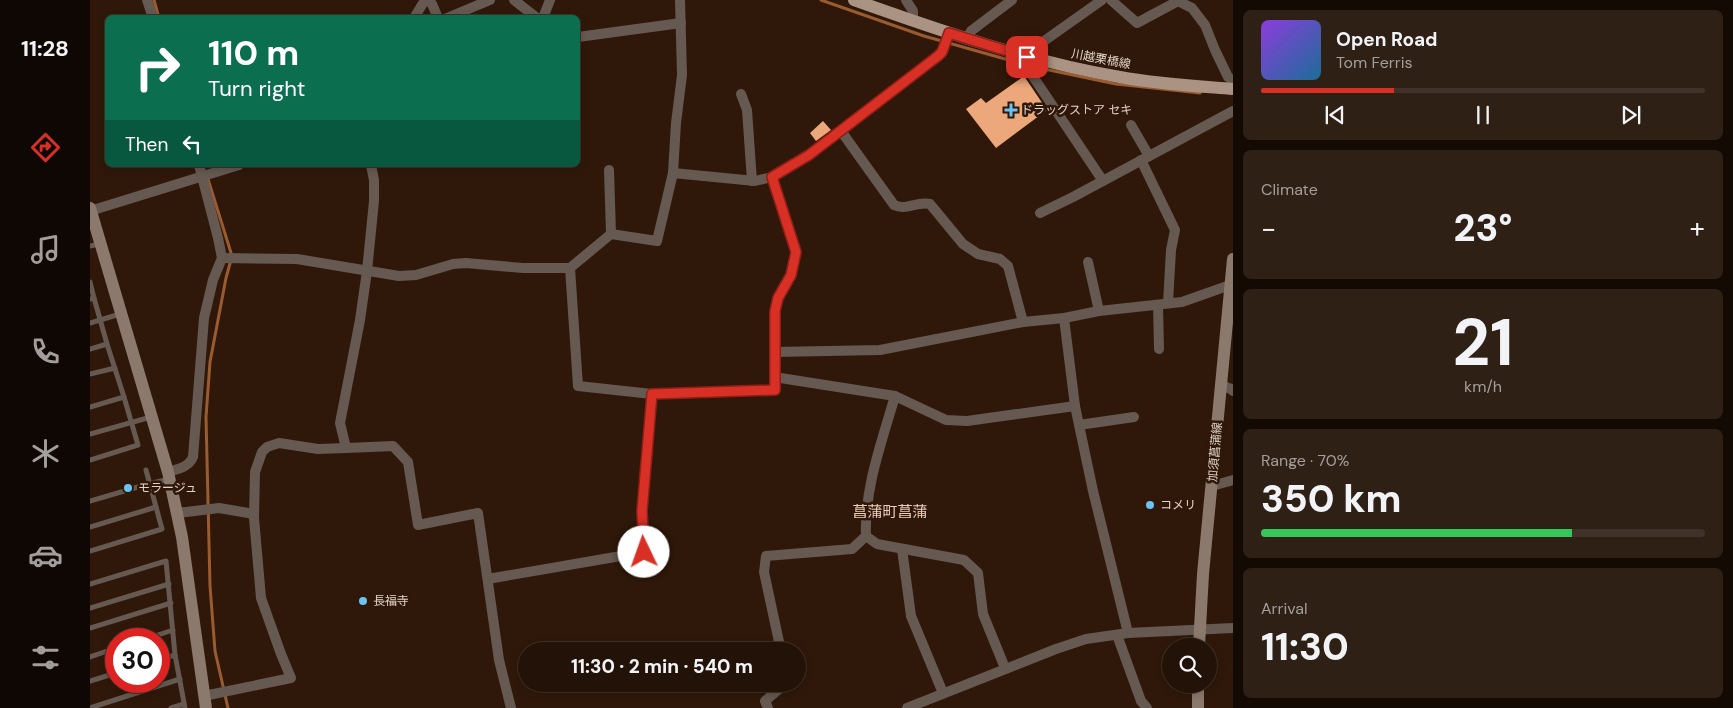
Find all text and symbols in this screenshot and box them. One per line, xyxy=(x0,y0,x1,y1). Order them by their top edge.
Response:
text: Open Road xyxy=(1336,27,1438,52)
text: 110 m xyxy=(208,30,299,76)
text: 11:28 xyxy=(21,34,69,63)
icon: right xyxy=(125,35,190,100)
pin xyxy=(1006,36,1048,78)
icon: arrive xyxy=(1013,43,1041,71)
street label: 川越栗橋線 xyxy=(1070,45,1132,73)
text: Tom Ferris xyxy=(1336,52,1413,73)
text: Turn right xyxy=(208,74,305,103)
icon: previous xyxy=(1321,101,1349,129)
icon: pause xyxy=(1469,101,1497,129)
icon: next xyxy=(1617,101,1645,129)
place label: ドラッグストア セキ xyxy=(1021,102,1132,118)
marker: ドラッグストア セキ xyxy=(1005,104,1017,116)
icon: directions xyxy=(28,130,63,165)
icon: left xyxy=(178,130,206,158)
text: Then xyxy=(125,132,168,157)
text: Climate xyxy=(1261,179,1318,200)
text: 23° xyxy=(1454,203,1512,253)
text: − xyxy=(1261,210,1276,247)
text: + xyxy=(1690,210,1705,247)
icon: music xyxy=(28,232,63,267)
text: 21 xyxy=(1452,301,1514,385)
icon: phone xyxy=(28,334,63,369)
text: km/h xyxy=(1464,376,1502,397)
street label: 加須菖蒲線 xyxy=(1204,421,1226,483)
icon: climate xyxy=(28,436,63,471)
text: Range · 70% xyxy=(1261,450,1349,471)
text: 350 km xyxy=(1261,474,1402,524)
place label: モラージュ xyxy=(138,480,197,496)
marker: モラージュ xyxy=(122,482,134,494)
place label: コメリ xyxy=(1160,497,1196,513)
marker: コメリ xyxy=(1144,499,1156,511)
district label: 菖蒲町菖蒲 xyxy=(852,502,928,522)
position arrow xyxy=(617,525,669,577)
icon: car xyxy=(28,538,63,573)
place label: 長福寺 xyxy=(373,593,409,609)
marker: 長福寺 xyxy=(357,595,369,607)
text: Arrival xyxy=(1261,598,1308,619)
text: 11:30 xyxy=(1261,622,1349,672)
speed limit sign: 30 xyxy=(105,628,170,693)
map controls xyxy=(1162,638,1217,693)
button: search xyxy=(1162,638,1217,693)
icon: filters xyxy=(28,640,63,675)
text: 11:30 · 2 min · 540 m xyxy=(571,654,753,679)

